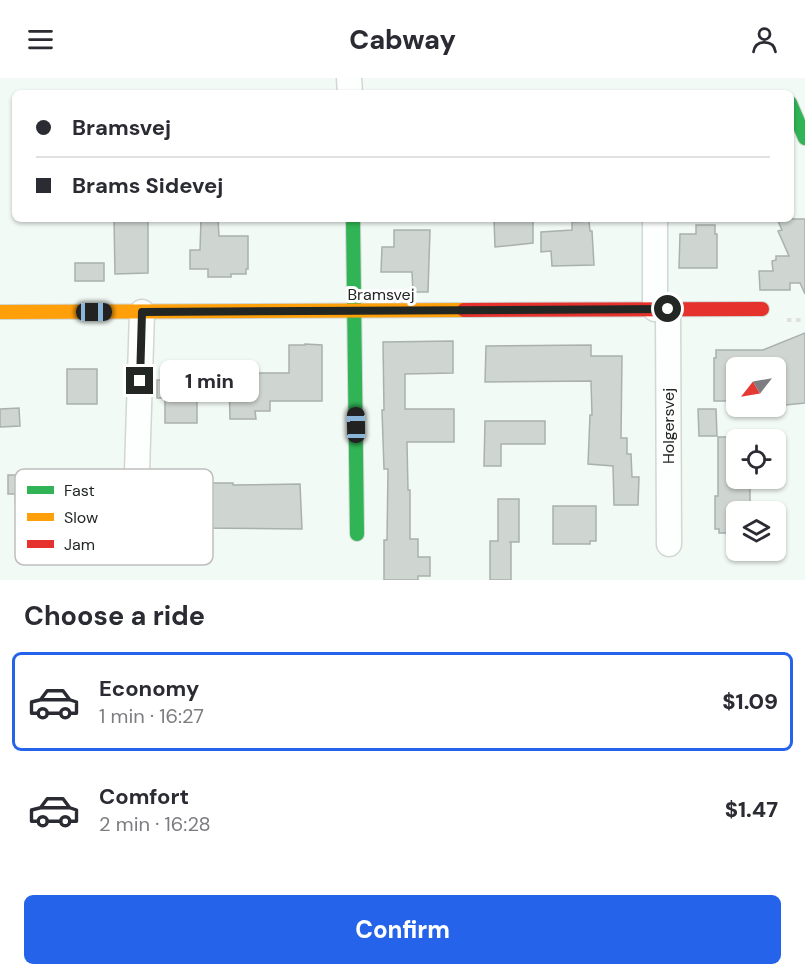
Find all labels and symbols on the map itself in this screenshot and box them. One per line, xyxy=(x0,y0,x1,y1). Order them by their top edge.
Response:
street label: Bramsvej xyxy=(347,284,415,305)
route start xyxy=(654,295,681,322)
car xyxy=(76,303,112,321)
north arrow xyxy=(726,357,786,417)
callout: 1 min xyxy=(161,360,260,402)
route end xyxy=(126,367,153,394)
street label: Holgersvej xyxy=(658,388,679,464)
car xyxy=(347,407,365,443)
legend xyxy=(15,469,213,565)
text: Fast xyxy=(64,480,95,501)
text: Slow xyxy=(64,507,98,528)
text: Jam xyxy=(64,534,95,555)

